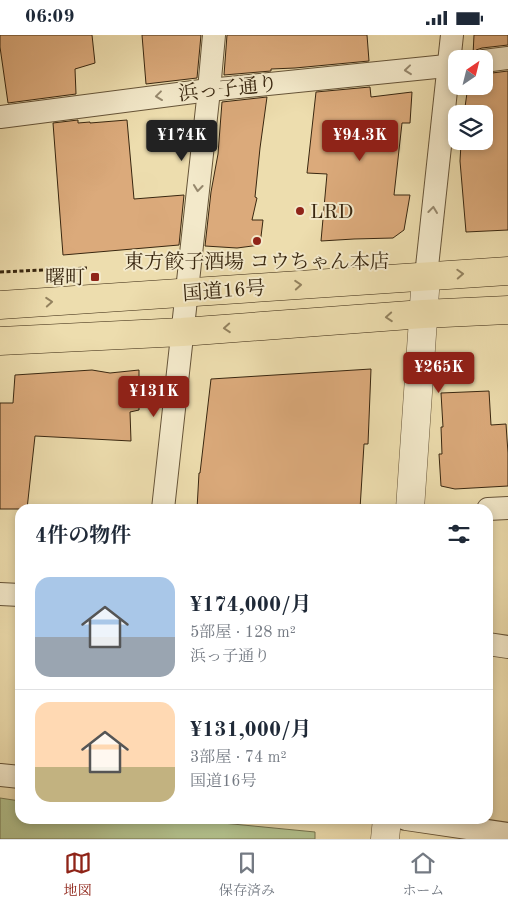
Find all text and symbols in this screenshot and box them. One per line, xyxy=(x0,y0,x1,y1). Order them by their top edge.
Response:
text: 06:09 xyxy=(25,8,74,27)
north arrow xyxy=(448,50,492,95)
map controls xyxy=(448,50,493,150)
one-way arrow xyxy=(403,64,411,75)
street label: 浜っ子通り xyxy=(177,73,279,105)
one-way arrow xyxy=(155,90,163,101)
button: layers xyxy=(448,105,493,150)
pin: ¥174K xyxy=(147,119,217,162)
pin: ¥94.3K xyxy=(319,119,401,162)
text: ¥174K xyxy=(157,128,207,144)
text: ¥94.3K xyxy=(333,128,387,144)
one-way arrow xyxy=(193,184,204,192)
place label: LRD xyxy=(310,203,353,223)
marker: LRD xyxy=(294,205,306,217)
one-way arrow xyxy=(427,206,438,214)
marker: 東方餃子酒場 コウちゃん本店 xyxy=(251,235,263,247)
place label: 東方餃子酒場 コウちゃん本店 xyxy=(124,251,390,273)
place label: 曙町 xyxy=(45,267,85,289)
one-way arrow xyxy=(456,268,464,279)
marker: 曙町 xyxy=(89,271,101,283)
street label: 国道16号 xyxy=(182,277,266,305)
one-way arrow xyxy=(294,280,302,291)
one-way arrow xyxy=(45,296,53,307)
one-way arrow xyxy=(385,311,393,322)
one-way arrow xyxy=(223,323,231,334)
pin: ¥265K xyxy=(404,351,474,394)
text: ¥265K xyxy=(414,360,464,376)
pin: ¥131K xyxy=(119,375,189,418)
text: ¥131K xyxy=(129,384,179,400)
icon: filters xyxy=(445,520,473,548)
text: 4件の物件 xyxy=(35,526,131,547)
text: ¥174,000/月 xyxy=(190,595,312,616)
icon: home xyxy=(75,597,135,657)
text: 5部屋 · 128 m² xyxy=(190,625,296,641)
text: 浜っ子通り xyxy=(190,649,270,665)
text: ¥131,000/月 xyxy=(190,720,312,741)
icon: home xyxy=(75,722,135,782)
text: 3部屋 · 74 m² xyxy=(190,750,287,766)
text: 国道16号 xyxy=(190,774,257,790)
tab: 地図 xyxy=(64,849,92,900)
tab: 保存済み xyxy=(219,849,275,900)
tab: ホーム xyxy=(402,849,444,900)

